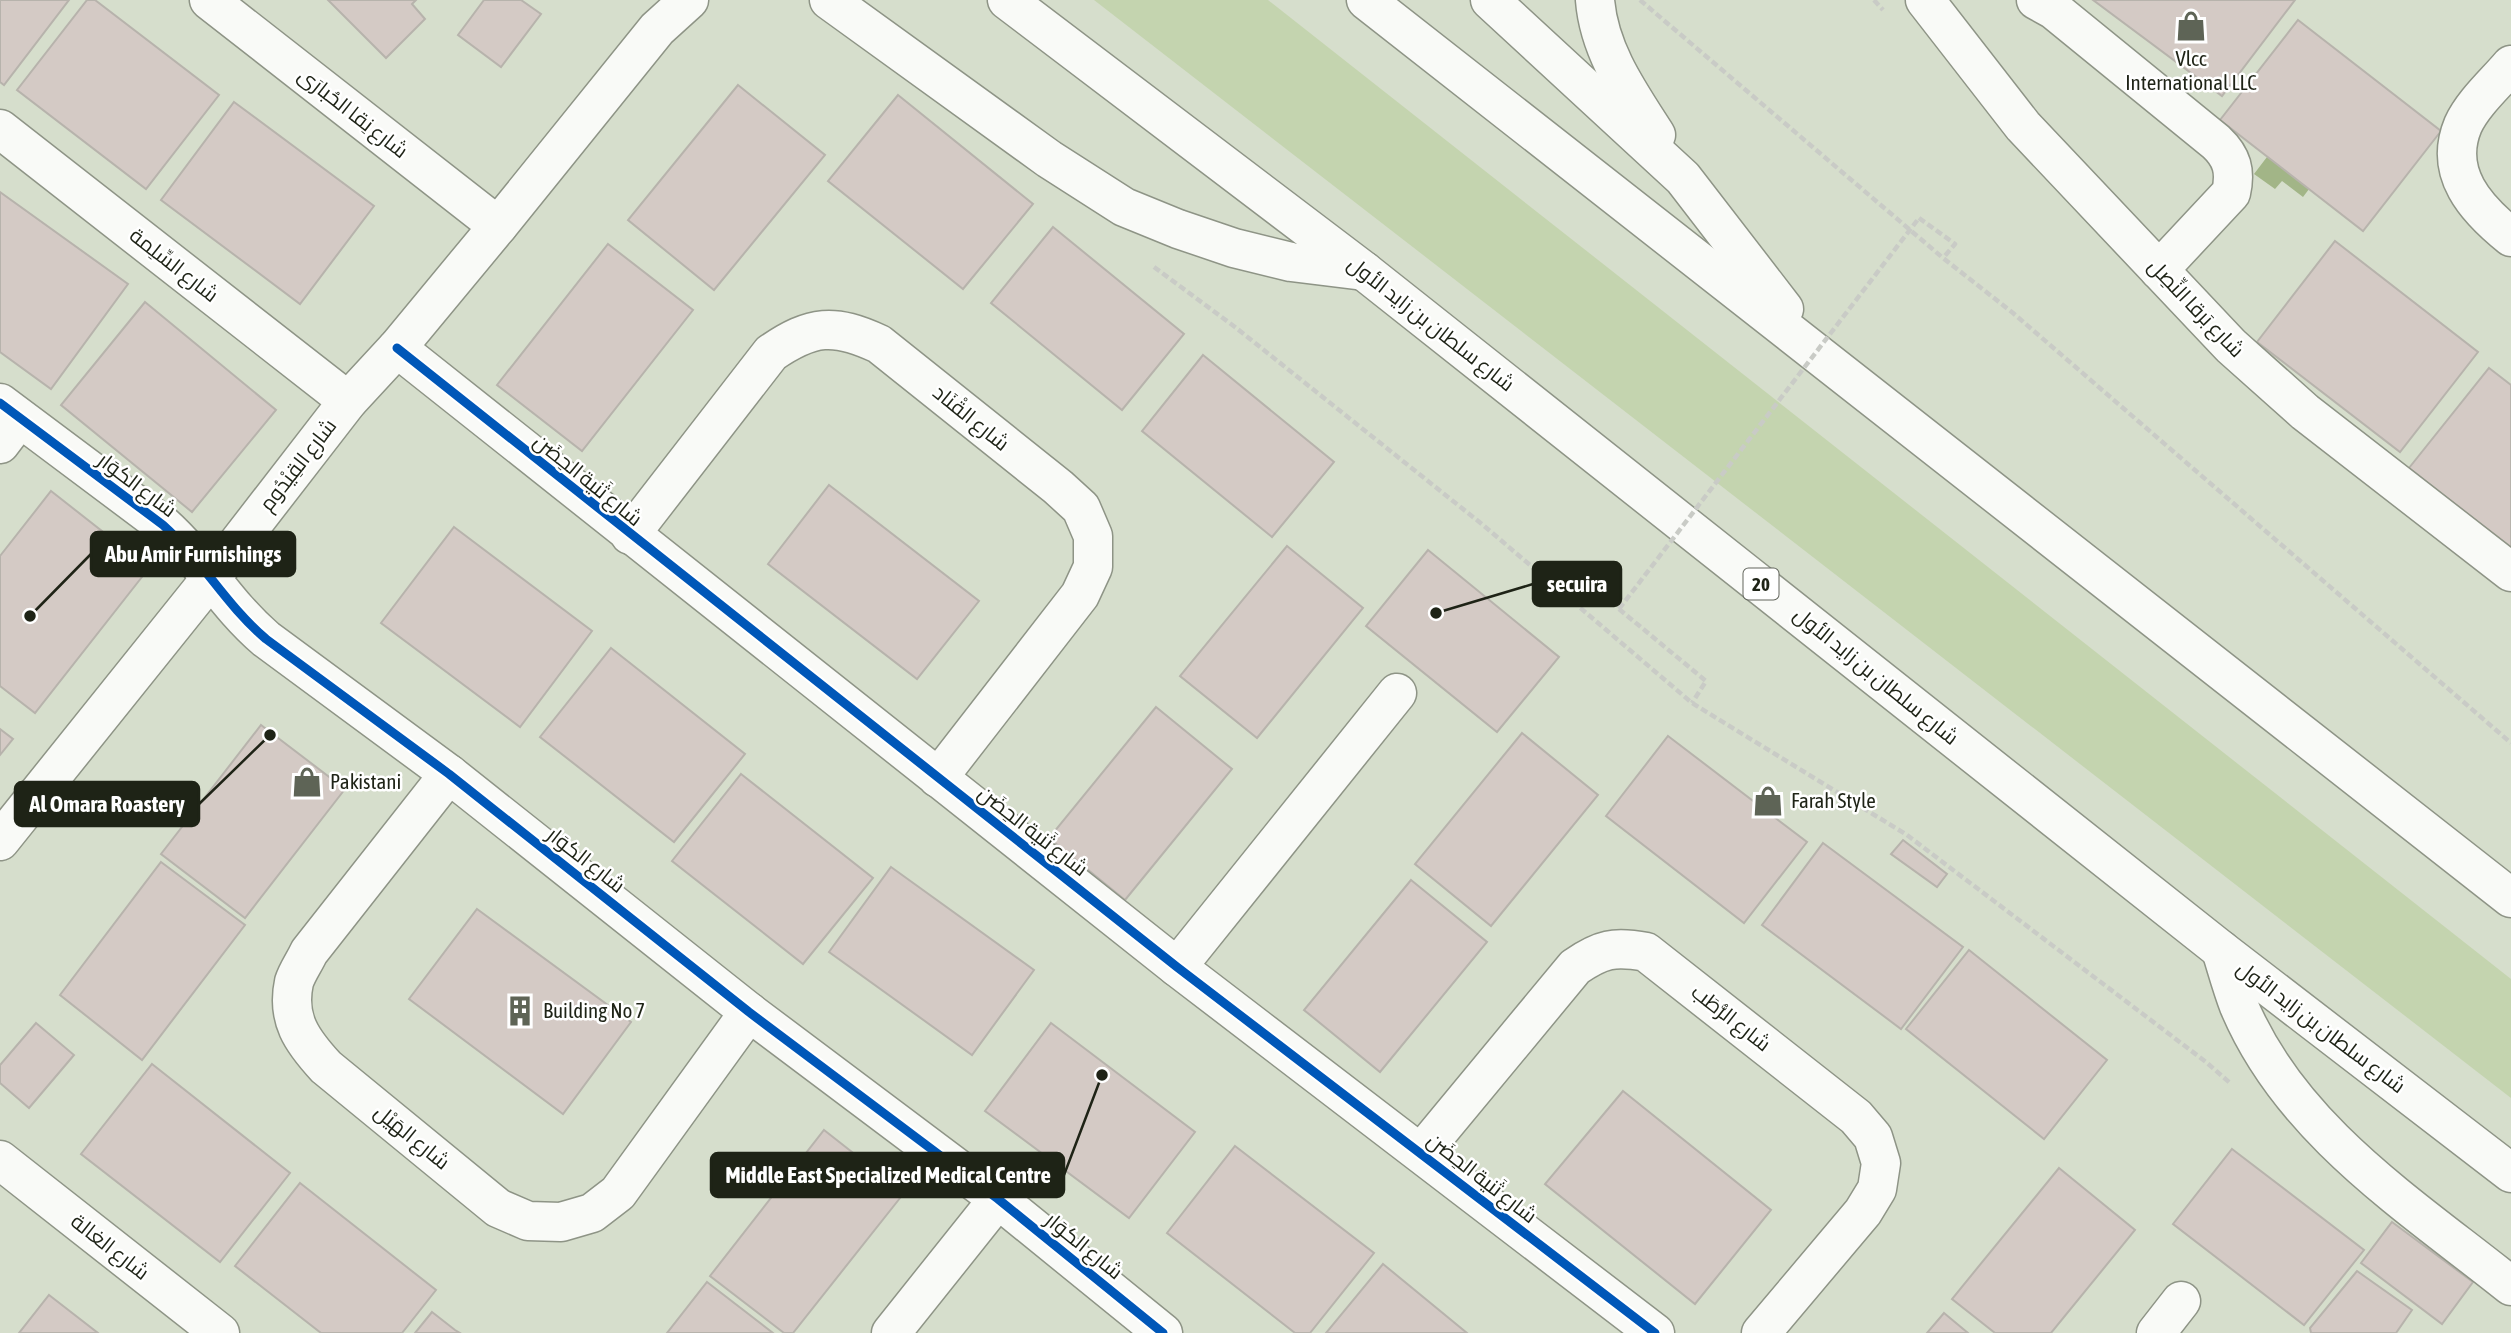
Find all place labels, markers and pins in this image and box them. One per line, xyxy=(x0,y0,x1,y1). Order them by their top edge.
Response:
shop icon: Vlcc International LLC xyxy=(2174,9,2208,43)
place label: Vlcc International LLC xyxy=(2125,46,2257,94)
callout: Abu Amir Furnishings xyxy=(91,532,295,576)
callout: secuira xyxy=(1533,562,1621,606)
shop icon: Pakistani xyxy=(290,765,324,799)
place label: Pakistani xyxy=(330,769,401,793)
callout: Al Omara Roastery xyxy=(15,782,199,826)
shop icon: Farah Style xyxy=(1751,784,1785,818)
place label: Farah Style xyxy=(1791,788,1876,812)
building icon: Building No 7 xyxy=(503,994,537,1028)
place label: Building No 7 xyxy=(543,998,645,1022)
callout: Middle East Specialized Medical Centre xyxy=(711,1153,1064,1197)

